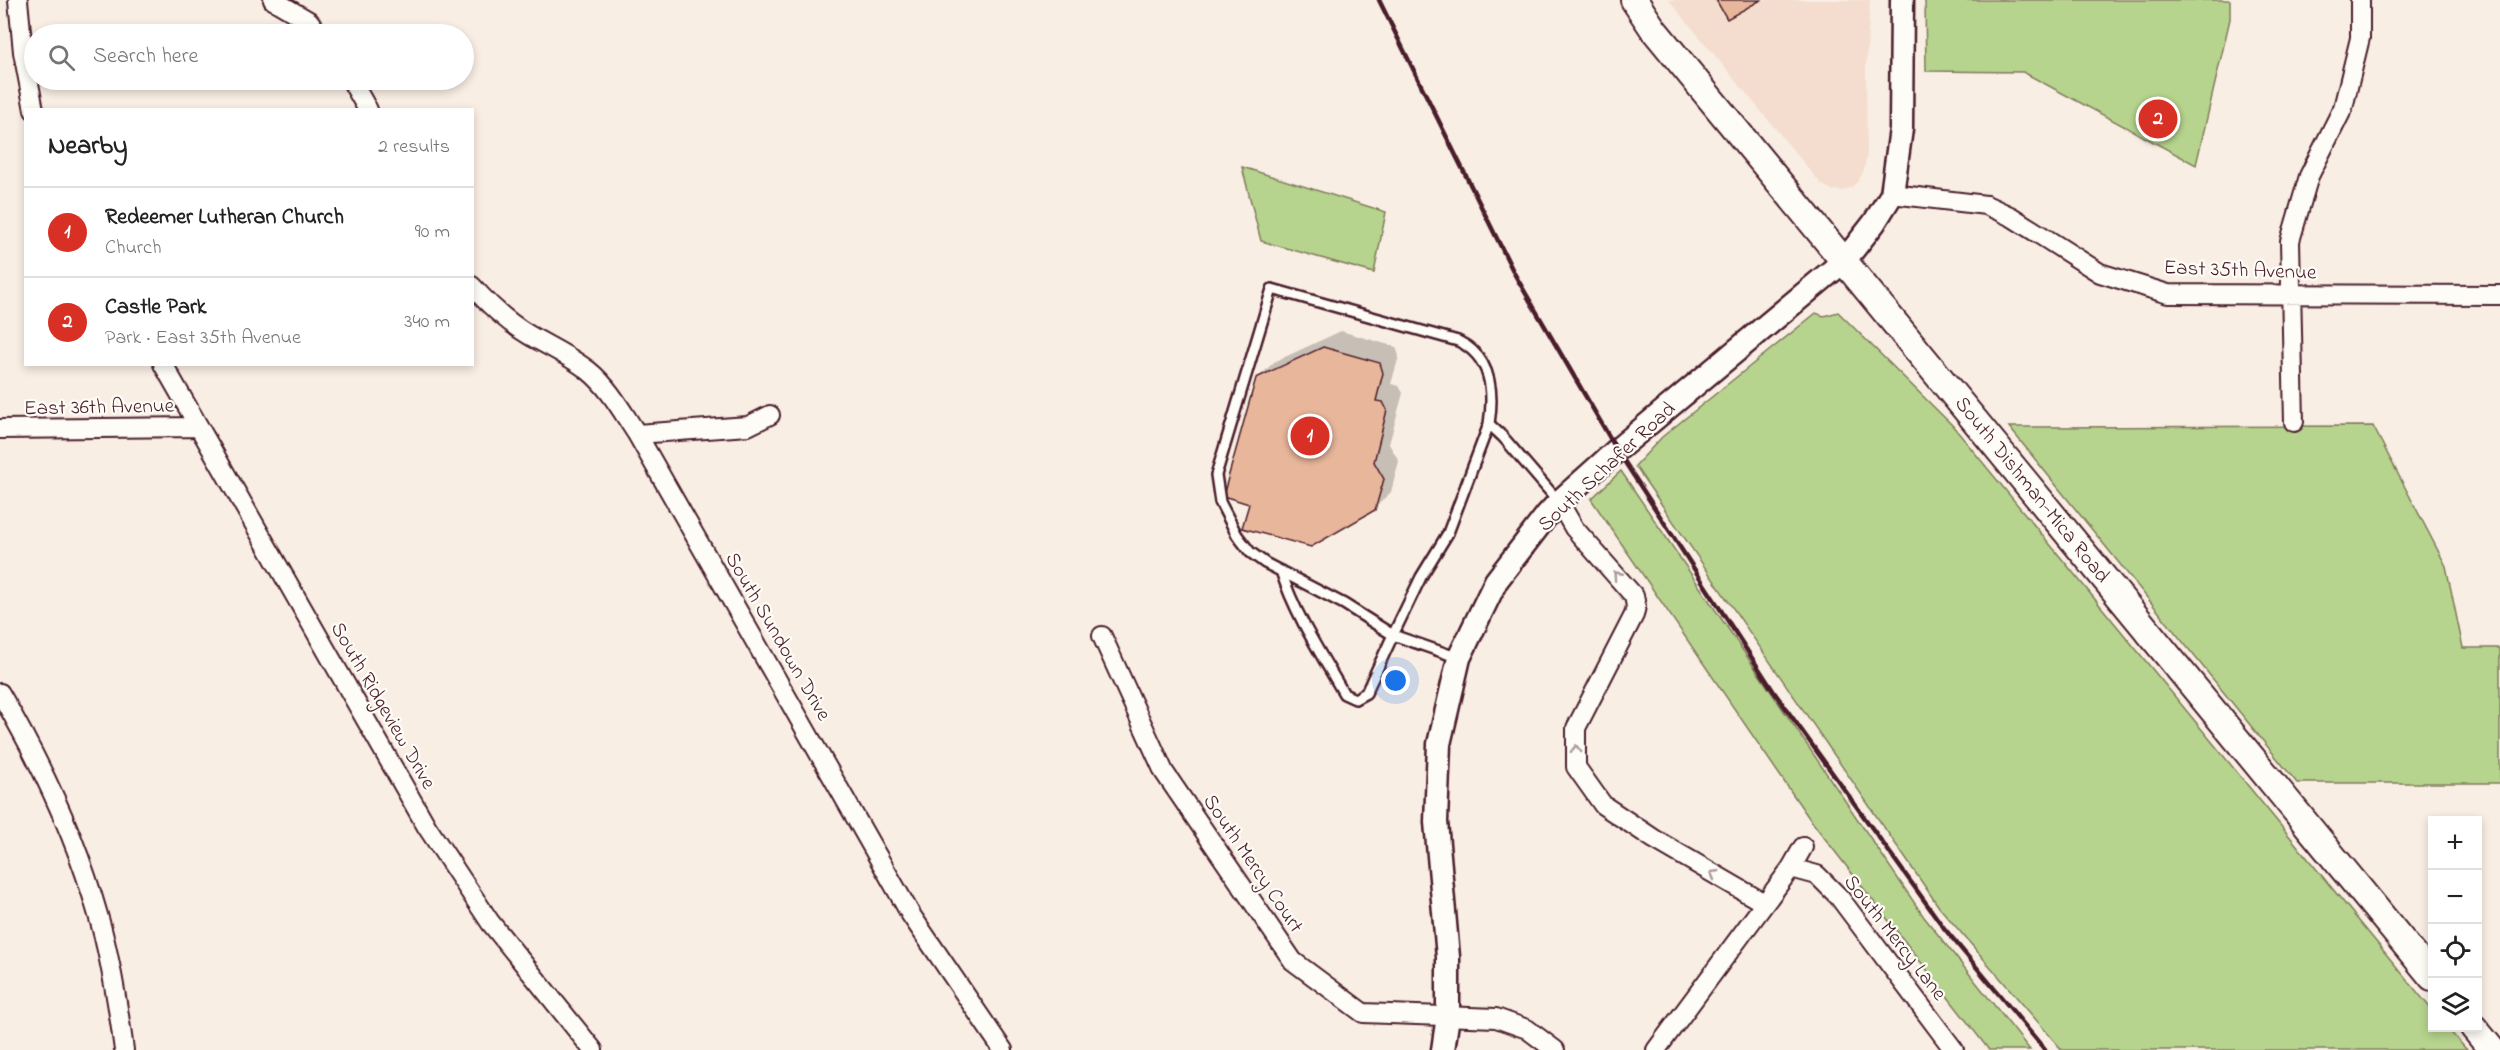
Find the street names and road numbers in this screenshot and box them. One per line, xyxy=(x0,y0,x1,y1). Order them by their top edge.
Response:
street label: East 35th Avenue xyxy=(2163,253,2317,289)
street label: South Dishman-Mica Road xyxy=(1947,390,2116,590)
street label: East 36th Avenue xyxy=(24,392,175,424)
street label: South Schafer Road xyxy=(1532,395,1683,540)
street label: South Sundown Drive xyxy=(717,547,838,727)
street label: South Ridgeview Drive xyxy=(320,617,443,797)
street label: South Mercy Court xyxy=(1193,789,1310,941)
street label: South Mercy Lane xyxy=(1834,869,1954,1009)

